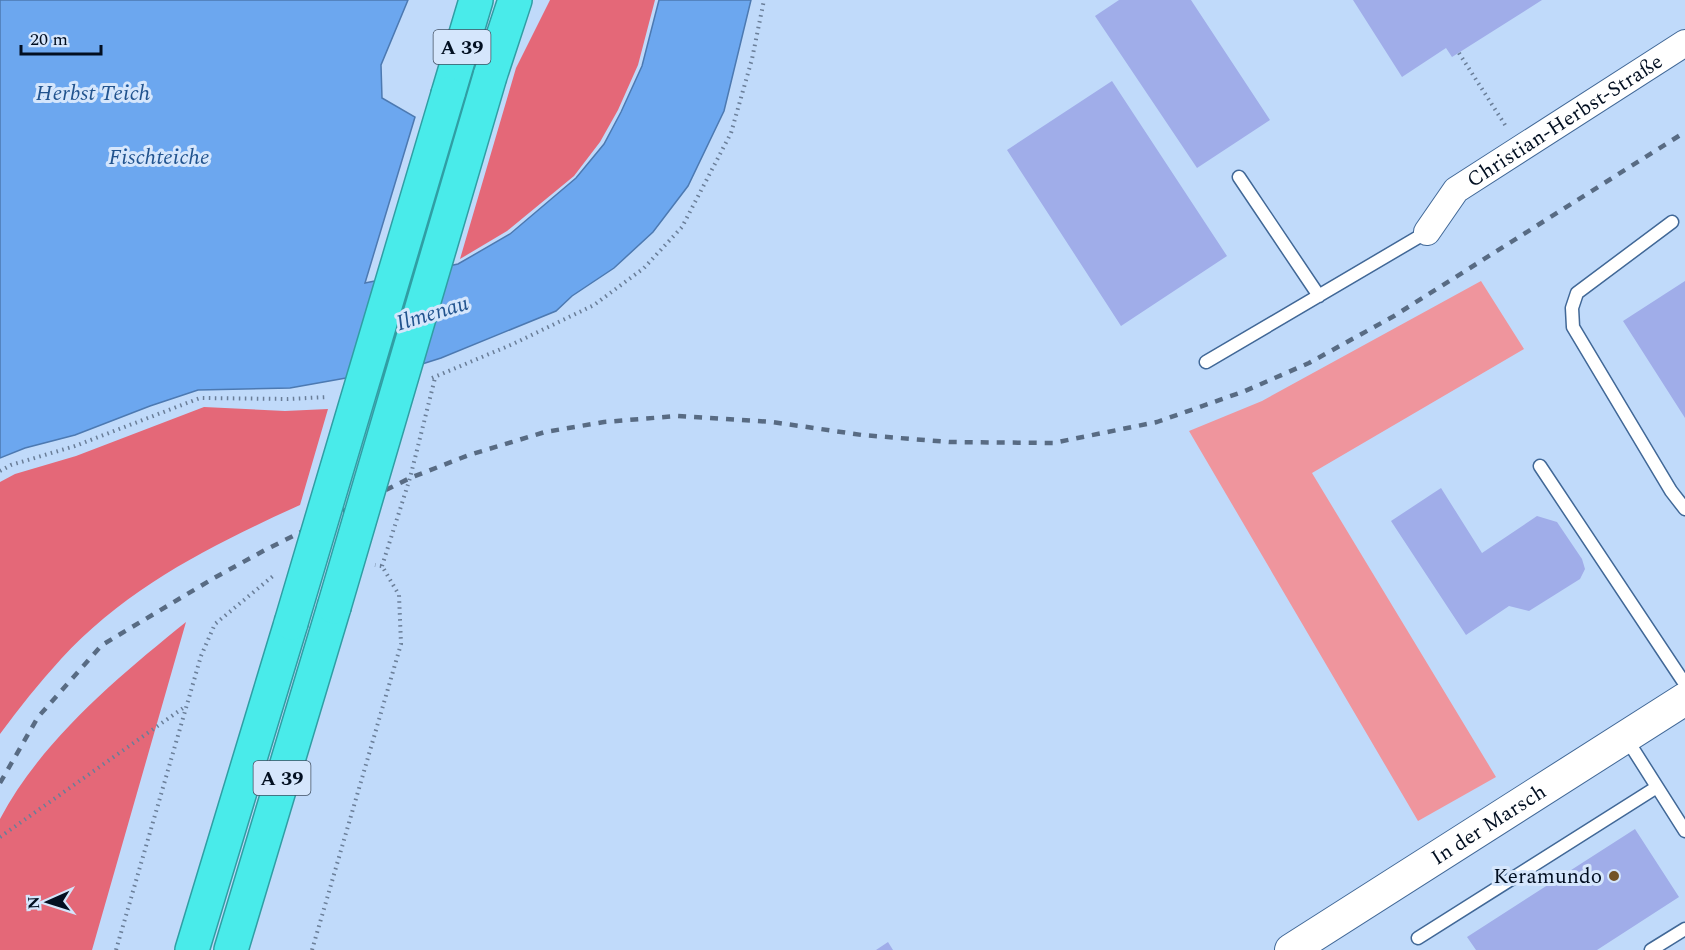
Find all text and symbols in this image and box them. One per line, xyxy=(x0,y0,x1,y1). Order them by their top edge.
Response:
scale bar xyxy=(21,18,100,56)
text: 20 m xyxy=(30,26,68,53)
road number: A 39 xyxy=(434,30,490,64)
street label: Christian-Herbst-Straße xyxy=(1461,46,1669,196)
water label: Herbst Teich xyxy=(36,77,150,110)
water label: Fischteiche xyxy=(109,141,209,174)
water label: Ilmenau xyxy=(392,287,473,340)
road number: A 39 xyxy=(254,761,310,795)
street label: In der Marsch xyxy=(1425,776,1553,874)
place label: Keramundo xyxy=(1493,861,1602,893)
marker: Keramundo xyxy=(1607,869,1621,883)
north arrow xyxy=(18,872,78,932)
text: N xyxy=(22,896,46,910)

